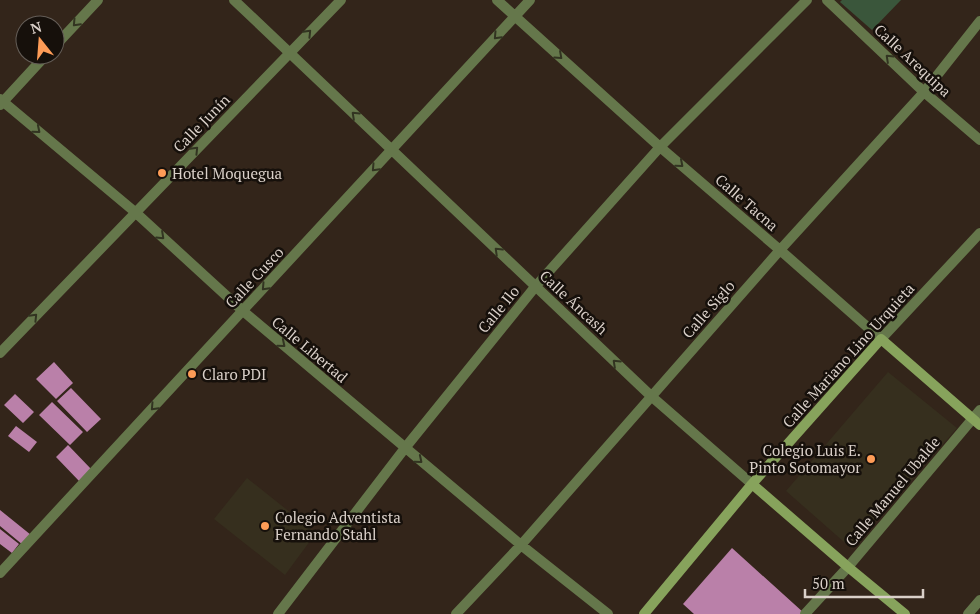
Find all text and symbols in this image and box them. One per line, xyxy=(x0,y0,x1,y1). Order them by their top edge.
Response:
north arrow xyxy=(15,15,65,65)
text: N xyxy=(28,16,44,38)
one-way arrow xyxy=(73,17,82,26)
street label: Calle Arequipa xyxy=(870,19,956,101)
one-way arrow xyxy=(302,30,311,39)
one-way arrow xyxy=(494,30,503,39)
one-way arrow xyxy=(554,50,563,59)
one-way arrow xyxy=(885,55,894,64)
street label: Calle Junín xyxy=(168,90,234,156)
one-way arrow xyxy=(351,112,360,121)
one-way arrow xyxy=(31,125,40,133)
one-way arrow xyxy=(189,147,198,156)
one-way arrow xyxy=(675,159,684,168)
one-way arrow xyxy=(372,162,381,171)
place label: Hotel Moquegua xyxy=(172,163,282,183)
marker: Hotel Moquegua xyxy=(156,167,168,179)
street label: Calle Tacna xyxy=(711,169,783,235)
one-way arrow xyxy=(155,230,164,239)
street label: Calle Cusco xyxy=(220,242,288,312)
one-way arrow xyxy=(495,248,504,257)
street label: Calle Áncash xyxy=(536,265,612,339)
street label: Calle Siglo xyxy=(677,276,739,342)
street label: Calle Mariano Lino Urquieta xyxy=(778,278,919,432)
street label: Calle Ilo xyxy=(473,281,523,337)
one-way arrow xyxy=(262,282,271,291)
street label: Calle Libertad xyxy=(268,311,352,387)
one-way arrow xyxy=(28,314,37,323)
one-way arrow xyxy=(276,339,285,348)
one-way arrow xyxy=(613,360,622,369)
place label: Claro PDI xyxy=(202,364,266,384)
marker: Claro PDI xyxy=(186,368,198,380)
one-way arrow xyxy=(151,401,160,410)
street label: Calle Manuel Ubalde xyxy=(840,432,944,550)
place label: Colegio Luis E. Pinto Sotomayor xyxy=(749,440,861,477)
marker: Colegio Luis E. Pinto Sotomayor xyxy=(865,453,877,465)
one-way arrow xyxy=(414,455,423,464)
place label: Colegio Adventista Fernando Stahl xyxy=(275,507,401,544)
marker: Colegio Adventista Fernando Stahl xyxy=(259,520,271,532)
scale bar xyxy=(805,566,922,598)
text: 50 m xyxy=(812,573,845,593)

